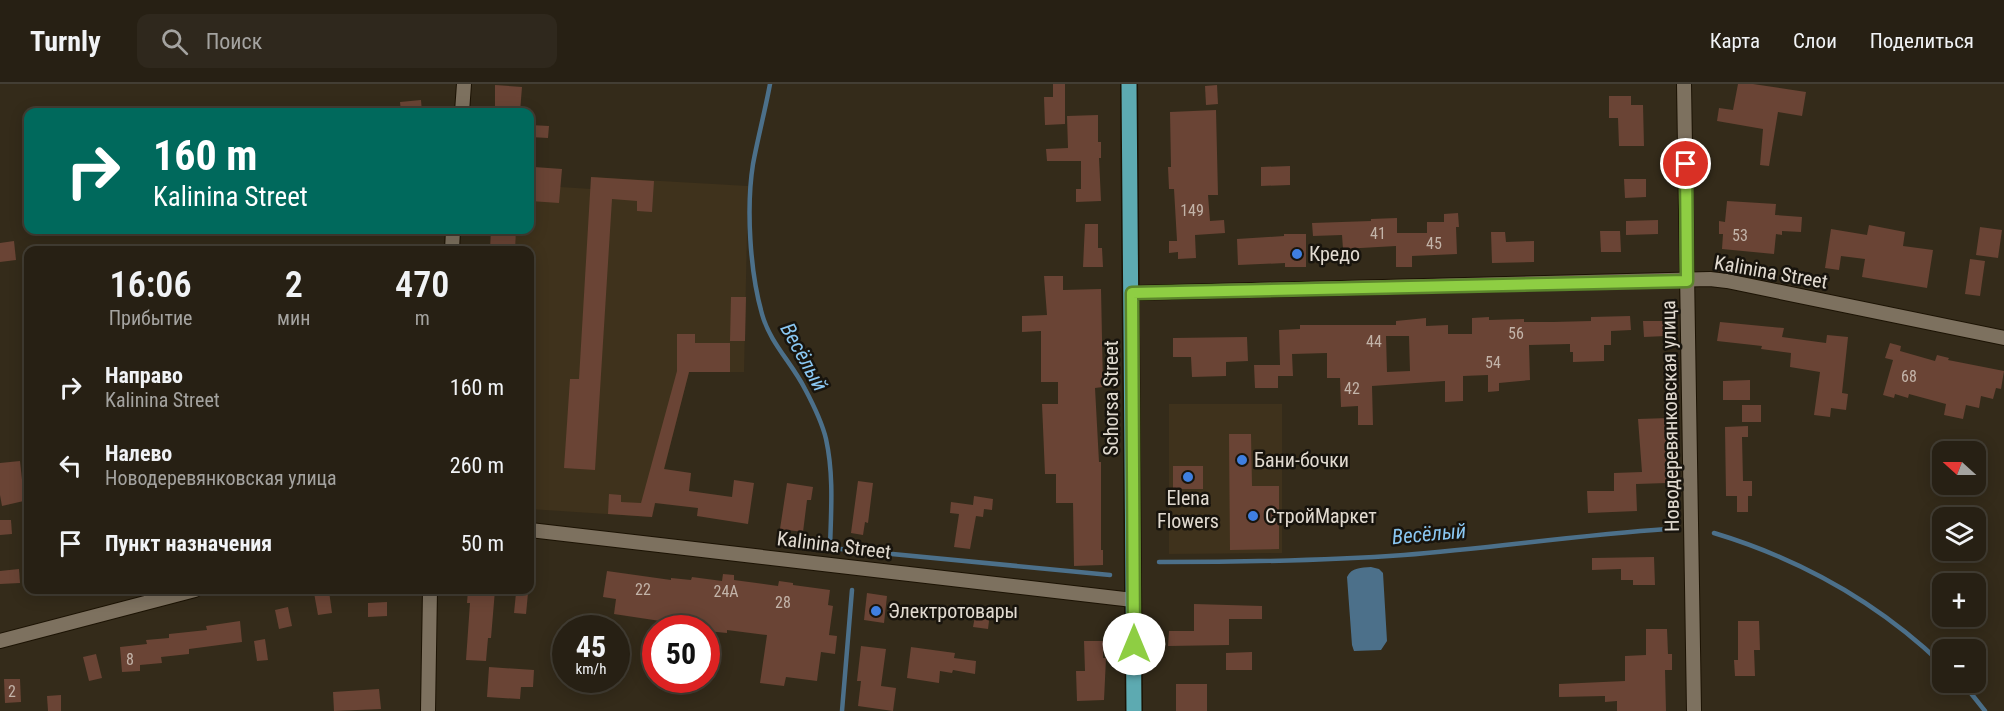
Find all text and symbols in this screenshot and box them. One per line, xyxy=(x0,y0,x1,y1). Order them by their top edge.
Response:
search box xyxy=(137,14,557,68)
text: Turnly xyxy=(30,25,101,58)
icon: search xyxy=(158,25,191,58)
text: Поиск xyxy=(206,29,262,54)
text: Карта xyxy=(1710,29,1760,53)
text: Слои xyxy=(1793,29,1837,53)
text: Поделиться xyxy=(1870,29,1974,53)
text: 160 m xyxy=(153,131,258,180)
icon: right xyxy=(54,132,132,210)
pin xyxy=(1660,138,1711,189)
icon: arrive xyxy=(1669,147,1702,180)
text: Kalinina Street xyxy=(153,181,308,213)
house number: 149 xyxy=(1180,201,1204,220)
house number: 41 xyxy=(1370,224,1386,243)
house number: 53 xyxy=(1732,226,1748,245)
house number: 45 xyxy=(1426,234,1442,253)
place label: Кредо xyxy=(1309,242,1360,266)
marker: Кредо xyxy=(1290,247,1304,261)
street label: Kalinina Street xyxy=(1712,250,1830,294)
text: 16:06 xyxy=(110,264,192,306)
text: 2 xyxy=(285,264,303,306)
text: 470 xyxy=(395,264,449,306)
street label: Новодеревянковская улица xyxy=(1656,300,1684,532)
text: Прибытие xyxy=(109,306,192,330)
text: мин xyxy=(277,306,310,330)
text: m xyxy=(415,306,430,330)
water label: Весёлый xyxy=(775,319,833,395)
house number: 56 xyxy=(1508,324,1524,343)
house number: 44 xyxy=(1366,332,1382,351)
street label: Schorsa Street xyxy=(1099,340,1123,456)
house number: 54 xyxy=(1485,353,1501,372)
text: Направо xyxy=(105,363,183,388)
house number: 68 xyxy=(1901,367,1917,386)
icon: right xyxy=(54,371,87,404)
text: 160 m xyxy=(450,375,504,400)
house number: 42 xyxy=(1344,379,1360,398)
text: Kalinina Street xyxy=(105,388,220,412)
text: Налево xyxy=(105,441,172,466)
north arrow xyxy=(1932,441,1986,495)
map controls xyxy=(1932,441,1986,693)
place label: Бани-бочки xyxy=(1254,448,1349,472)
icon: left xyxy=(54,449,87,482)
text: 260 m xyxy=(450,453,504,478)
marker: Бани-бочки xyxy=(1235,453,1249,467)
text: Новодеревянковская улица xyxy=(105,466,337,490)
marker: Elena Flowers xyxy=(1181,470,1195,484)
place label: Elena Flowers xyxy=(1157,486,1219,533)
place label: СтройМаркет xyxy=(1265,504,1377,528)
button: layers xyxy=(1932,507,1986,561)
marker: СтройМаркет xyxy=(1246,509,1260,523)
water label: Весёлый xyxy=(1391,519,1467,549)
street label: Kalinina Street xyxy=(776,526,892,564)
icon: arrive xyxy=(54,527,87,560)
text: Пункт назначения xyxy=(105,531,272,556)
text: 50 m xyxy=(461,531,504,556)
button: + xyxy=(1932,573,1986,627)
house number: 22 xyxy=(635,580,651,599)
house number: 24А xyxy=(713,582,739,601)
house number: 28 xyxy=(775,593,791,612)
place label: Электротовары xyxy=(888,599,1018,623)
marker: Электротовары xyxy=(869,604,883,618)
position arrow xyxy=(1102,612,1166,676)
speed limit sign: 50 xyxy=(642,615,720,693)
text: 45 xyxy=(576,629,606,664)
button: − xyxy=(1932,639,1986,693)
house number: 8 xyxy=(126,650,134,669)
text: km/h xyxy=(576,660,606,678)
house number: 2 xyxy=(8,682,16,701)

